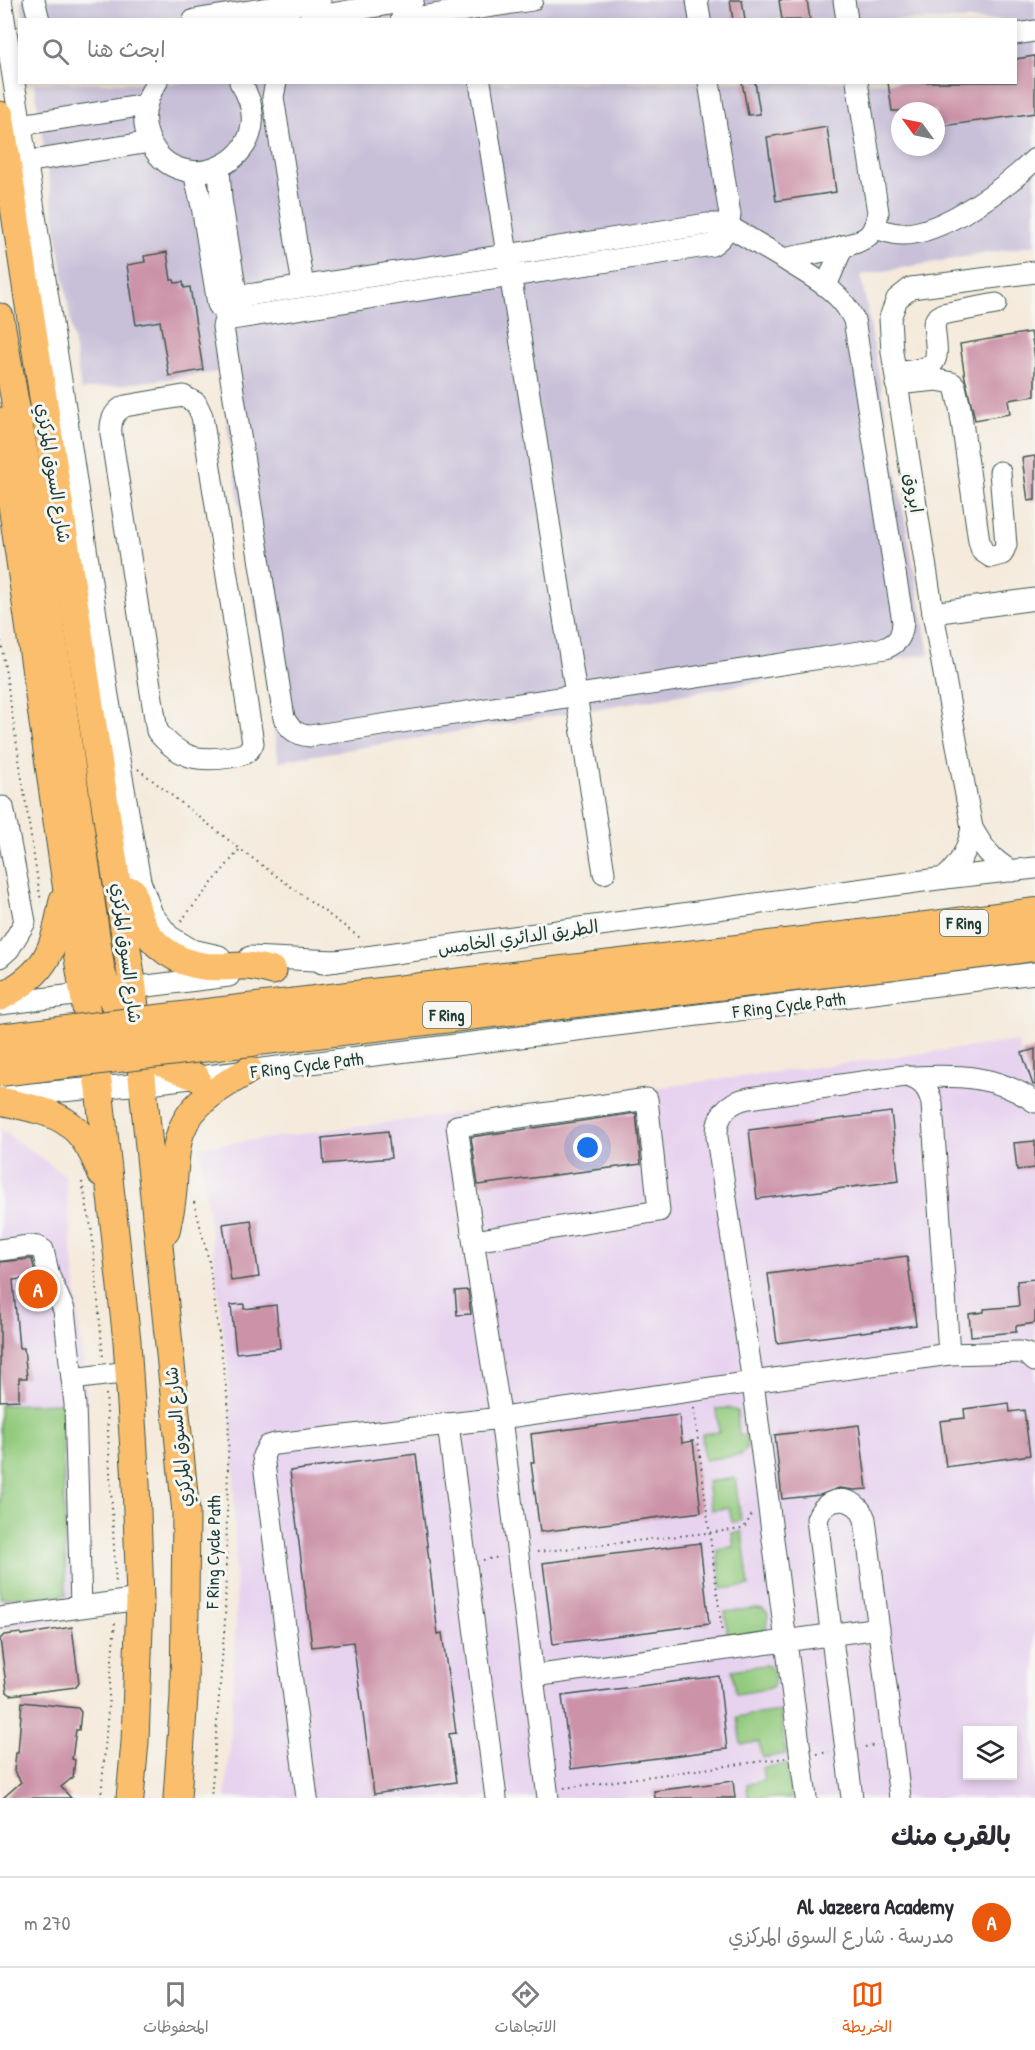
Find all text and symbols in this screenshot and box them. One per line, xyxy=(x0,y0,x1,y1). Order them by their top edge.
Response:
search box xyxy=(18,18,1017,84)
text: ابحث هنا xyxy=(87,34,166,64)
icon: search xyxy=(39,35,72,68)
north arrow xyxy=(891,102,945,156)
street label: شارع السوق المركزي xyxy=(30,401,77,545)
street label: ابروق xyxy=(899,471,929,515)
street label: شارع السوق المركزي xyxy=(105,881,148,1025)
road number: F Ring xyxy=(940,910,988,936)
street label: الطريق الدائري الخامس xyxy=(436,913,600,962)
street label: F Ring Cycle Path xyxy=(730,986,847,1024)
road number: F Ring xyxy=(423,1002,471,1028)
street label: F Ring Cycle Path xyxy=(248,1046,365,1084)
your location xyxy=(573,1133,602,1162)
pin: A xyxy=(18,1266,57,1312)
street label: شارع السوق المركزي xyxy=(158,1365,199,1509)
street label: F Ring Cycle Path xyxy=(199,1495,226,1610)
map controls xyxy=(963,1726,1017,1780)
button: layers xyxy=(963,1726,1017,1780)
text: بالقرب منك xyxy=(891,1818,1011,1853)
text: Al Jazeera Academy xyxy=(797,1891,954,1921)
text: 270 m xyxy=(24,1909,70,1936)
text: A xyxy=(987,1909,996,1936)
text: مدرسة · شارع السوق المركزي xyxy=(728,1922,954,1949)
tab: المحفوظات xyxy=(143,1978,209,2041)
tab: الاتجاهات xyxy=(495,1978,556,2041)
tab: الخريطة xyxy=(842,1978,892,2041)

